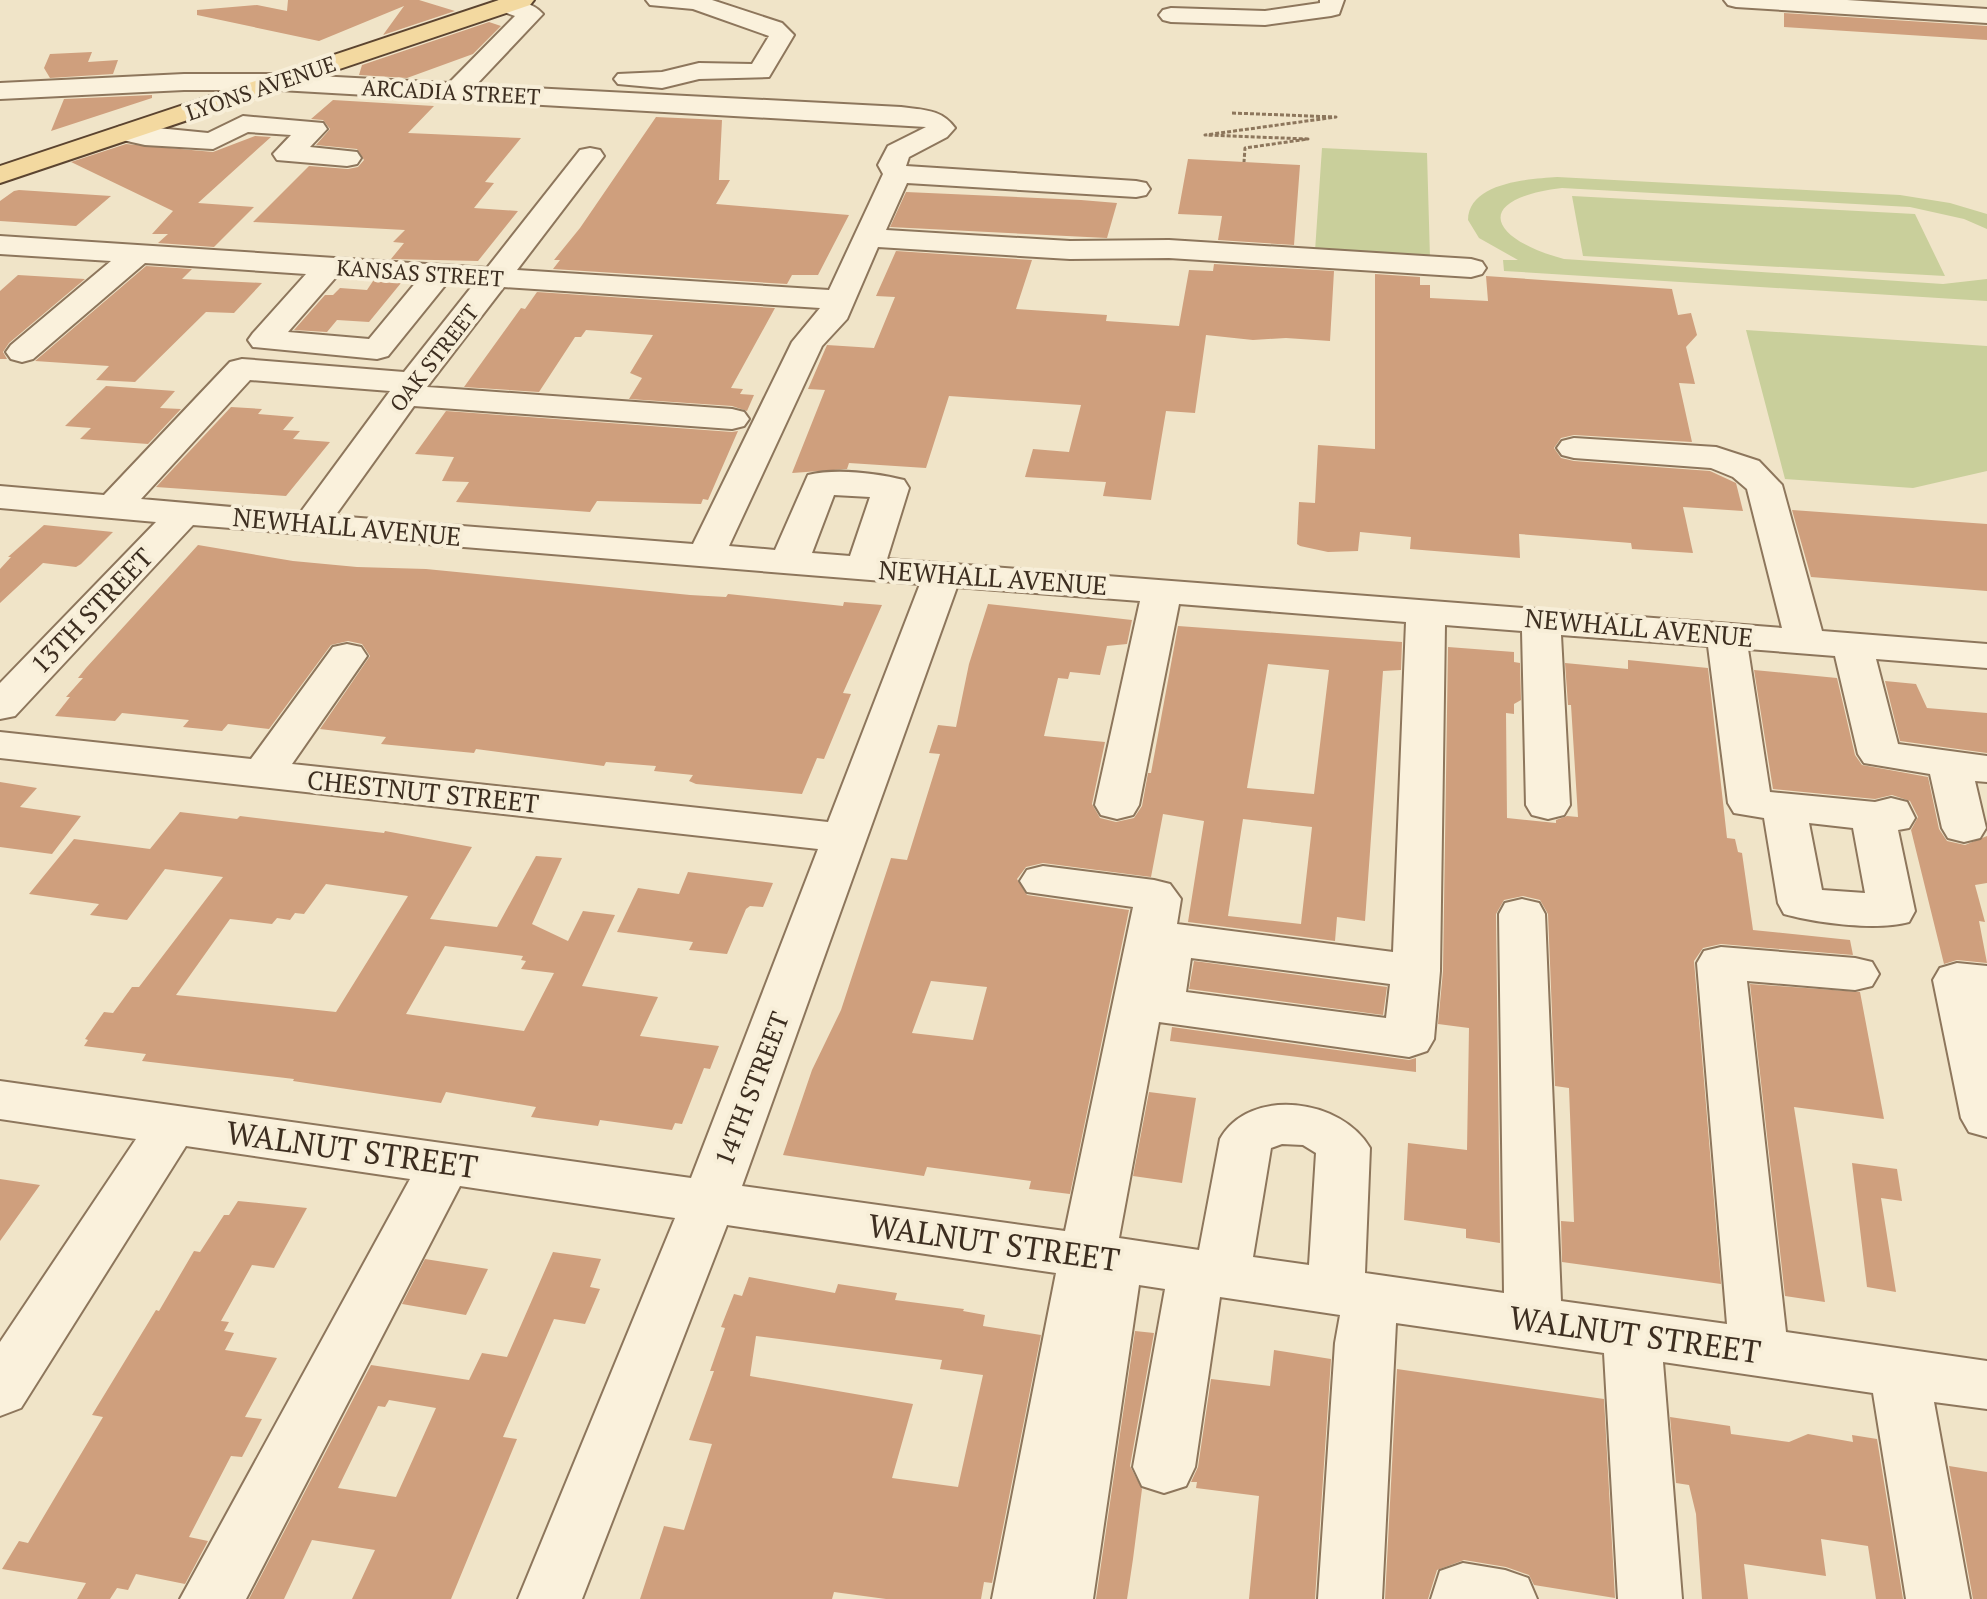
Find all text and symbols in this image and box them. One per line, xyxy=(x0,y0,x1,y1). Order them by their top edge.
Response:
street label: LYONS AVENUE xyxy=(182,48,340,127)
street label: ARCADIA STREET xyxy=(361,72,542,111)
street label: KANSAS STREET xyxy=(336,252,505,293)
street label: OAK STREET xyxy=(383,298,485,417)
street label: NEWHALL AVENUE xyxy=(231,499,463,553)
street label: 13TH STREET xyxy=(23,540,160,680)
street label: NEWHALL AVENUE xyxy=(878,552,1109,602)
street label: NEWHALL AVENUE xyxy=(1523,600,1755,654)
street label: CHESTNUT STREET xyxy=(306,762,541,820)
street label: 14TH STREET xyxy=(706,1007,796,1170)
street label: WALNUT STREET xyxy=(224,1111,481,1187)
street label: WALNUT STREET xyxy=(866,1204,1123,1280)
street label: WALNUT STREET xyxy=(1507,1296,1764,1372)

